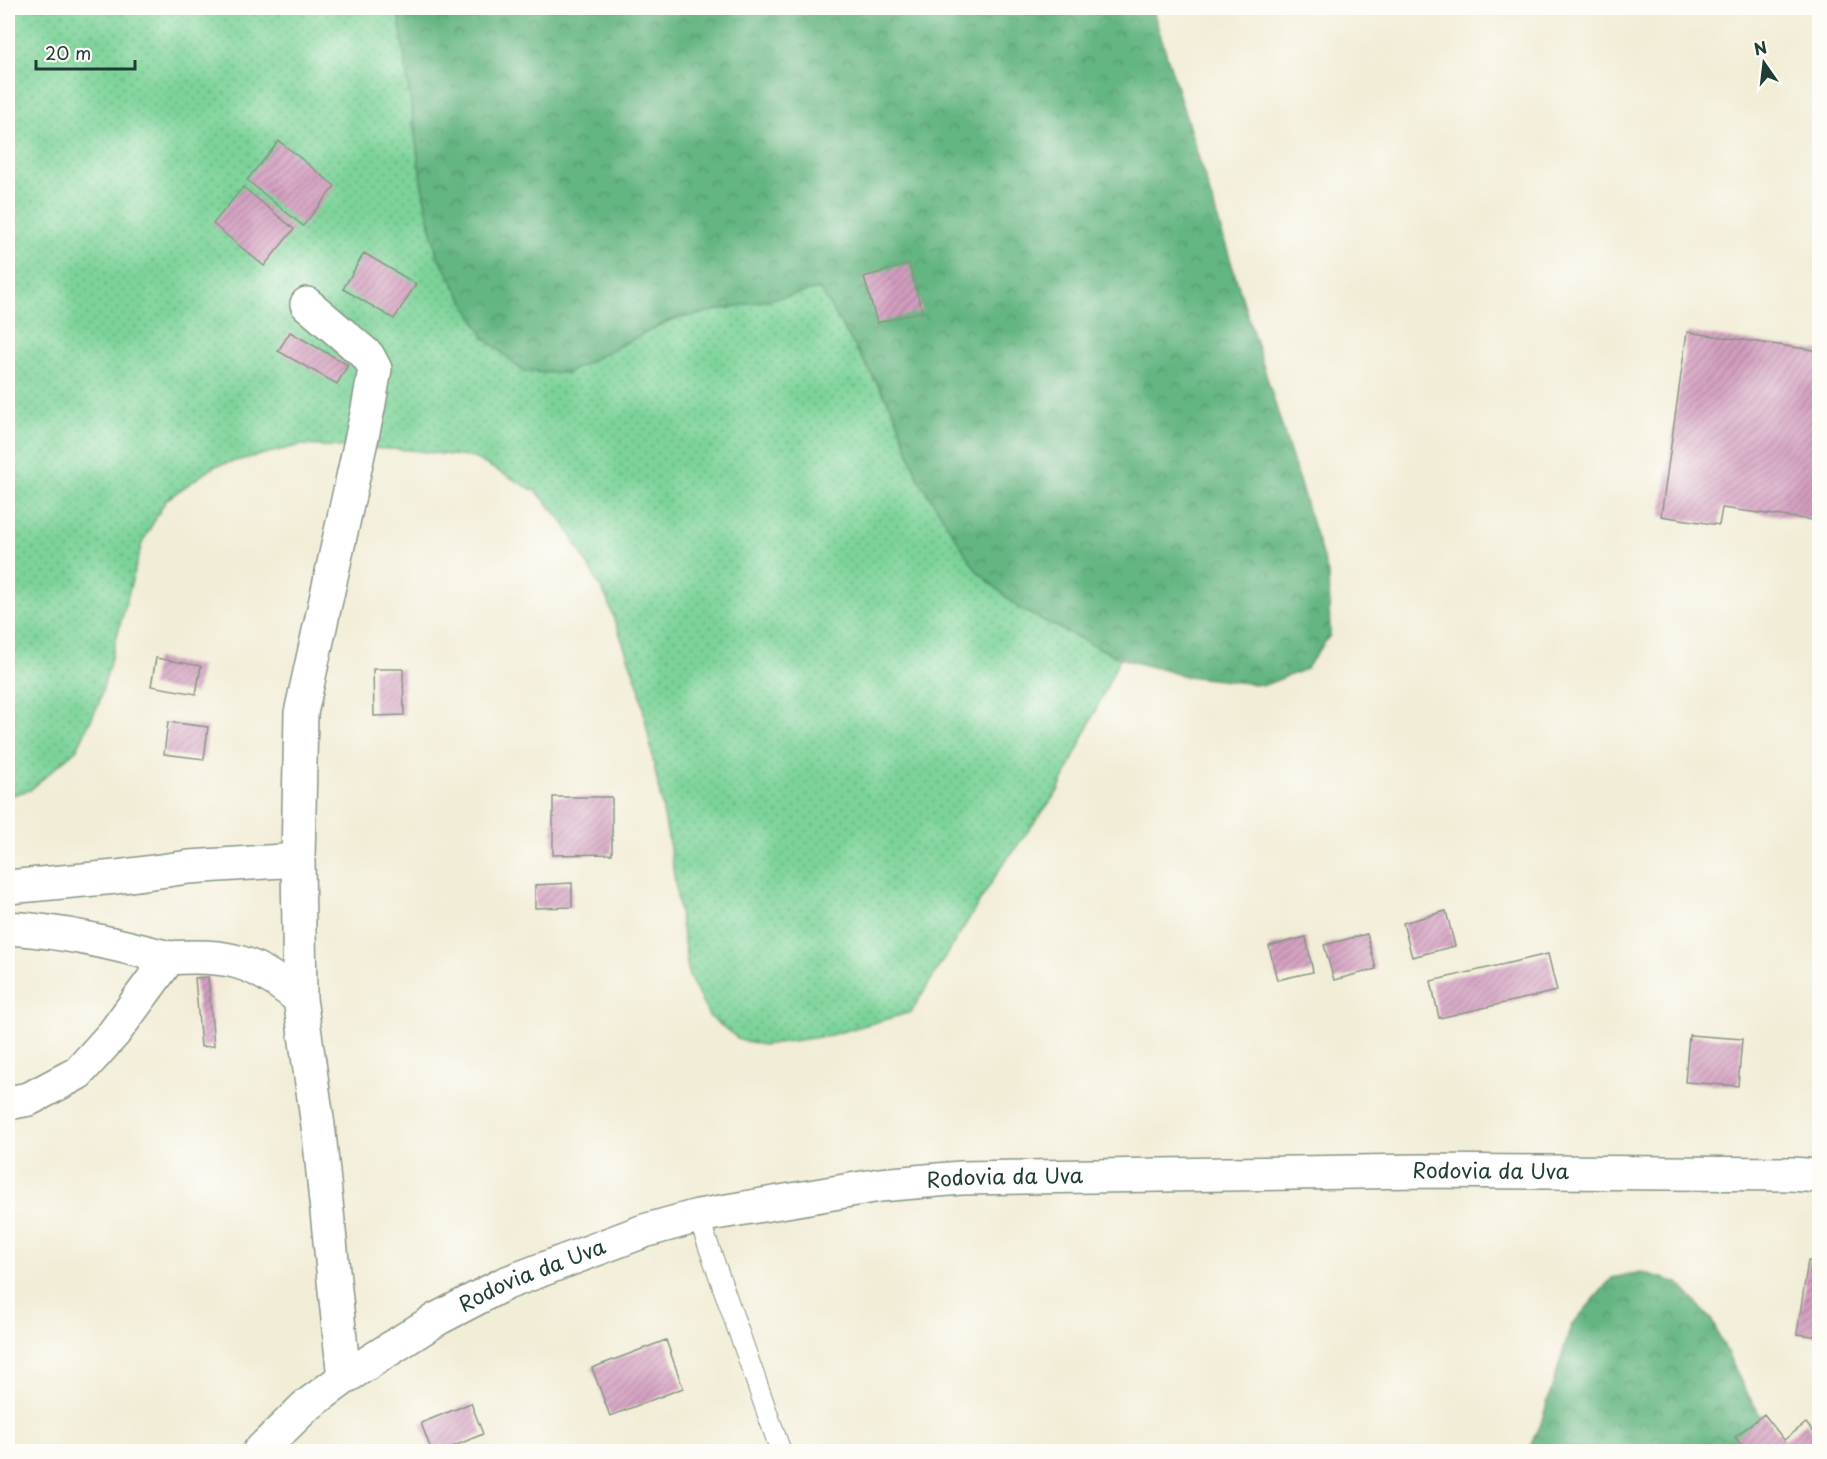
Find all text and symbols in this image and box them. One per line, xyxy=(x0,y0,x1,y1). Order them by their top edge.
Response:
scale bar xyxy=(36,33,135,71)
north arrow xyxy=(1734,33,1794,93)
text: N xyxy=(1751,34,1769,61)
text: 20 m xyxy=(45,39,91,66)
street label: Rodovia da Uva xyxy=(1412,1153,1570,1186)
street label: Rodovia da Uva xyxy=(925,1158,1084,1195)
street label: Rodovia da Uva xyxy=(452,1229,610,1319)

